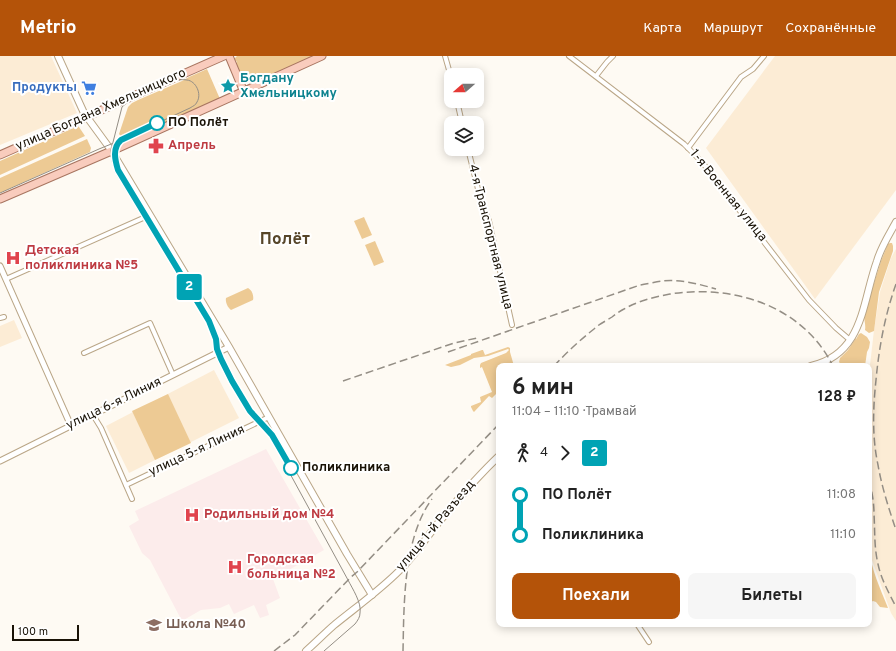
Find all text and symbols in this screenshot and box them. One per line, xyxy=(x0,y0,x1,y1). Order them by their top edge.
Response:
text: Metrio xyxy=(20,16,77,40)
text: Карта xyxy=(643,20,682,37)
text: Маршрут xyxy=(704,20,763,37)
text: Сохранённые xyxy=(785,20,876,37)
street label: улица Богдана Хмельницкого xyxy=(13,65,189,155)
north arrow xyxy=(444,68,484,108)
map controls xyxy=(444,68,484,156)
place label: Богдану Хмельницкому xyxy=(240,71,337,102)
place icon: Богдану Хмельницкому xyxy=(219,77,237,95)
supermarket icon: Продукты xyxy=(80,79,98,97)
place label: Продукты xyxy=(12,80,77,96)
marker: ПО Полёт xyxy=(149,115,165,131)
place label: ПО Полёт xyxy=(168,115,228,131)
button: layers xyxy=(444,116,484,156)
pharmacy icon: Апрель xyxy=(147,137,165,155)
place label: Апрель xyxy=(168,138,216,154)
street label: 1-я Военная улица xyxy=(686,147,770,245)
street label: 4-я Транспортная улица xyxy=(464,163,516,311)
district label: Полёт xyxy=(260,229,310,251)
place label: Детская поликлиника №5 xyxy=(25,243,138,274)
hospital icon: Детская поликлиника №5 xyxy=(4,249,22,267)
line badge: 2 xyxy=(176,274,202,300)
text: 2 xyxy=(185,278,193,295)
street label: улица 6-я Линия xyxy=(64,374,164,434)
text: 6 мин xyxy=(512,375,574,402)
text: 128 ₽ xyxy=(818,388,856,407)
text: 11:04 – 11:10 · Трамвай xyxy=(512,404,637,420)
street label: улица 5-я Линия xyxy=(146,422,248,480)
icon: walk xyxy=(512,442,534,464)
icon: forward xyxy=(554,442,576,464)
text: 2 xyxy=(590,444,599,461)
text: 4 xyxy=(540,445,548,461)
marker: Поликлиника xyxy=(283,460,299,476)
place label: Поликлиника xyxy=(302,460,390,476)
street label: улица 1-й Разъезд xyxy=(393,477,479,575)
text: ПО Полёт xyxy=(542,486,612,505)
text: 11:08 xyxy=(827,487,856,503)
hospital icon: Родильный дом №4 xyxy=(183,506,201,524)
place label: Родильный дом №4 xyxy=(204,507,334,523)
text: Поликлиника xyxy=(542,526,644,545)
text: 11:10 xyxy=(830,527,856,543)
place label: Городская больница №2 xyxy=(247,552,336,583)
hospital icon: Городская больница №2 xyxy=(226,558,244,576)
button: Поехали xyxy=(512,573,680,619)
button: Билеты xyxy=(688,573,856,619)
school or university icon: Школа №40 xyxy=(145,616,163,634)
place label: Школа №40 xyxy=(166,617,246,633)
scale bar xyxy=(12,623,79,642)
text: 100 m xyxy=(18,625,48,639)

